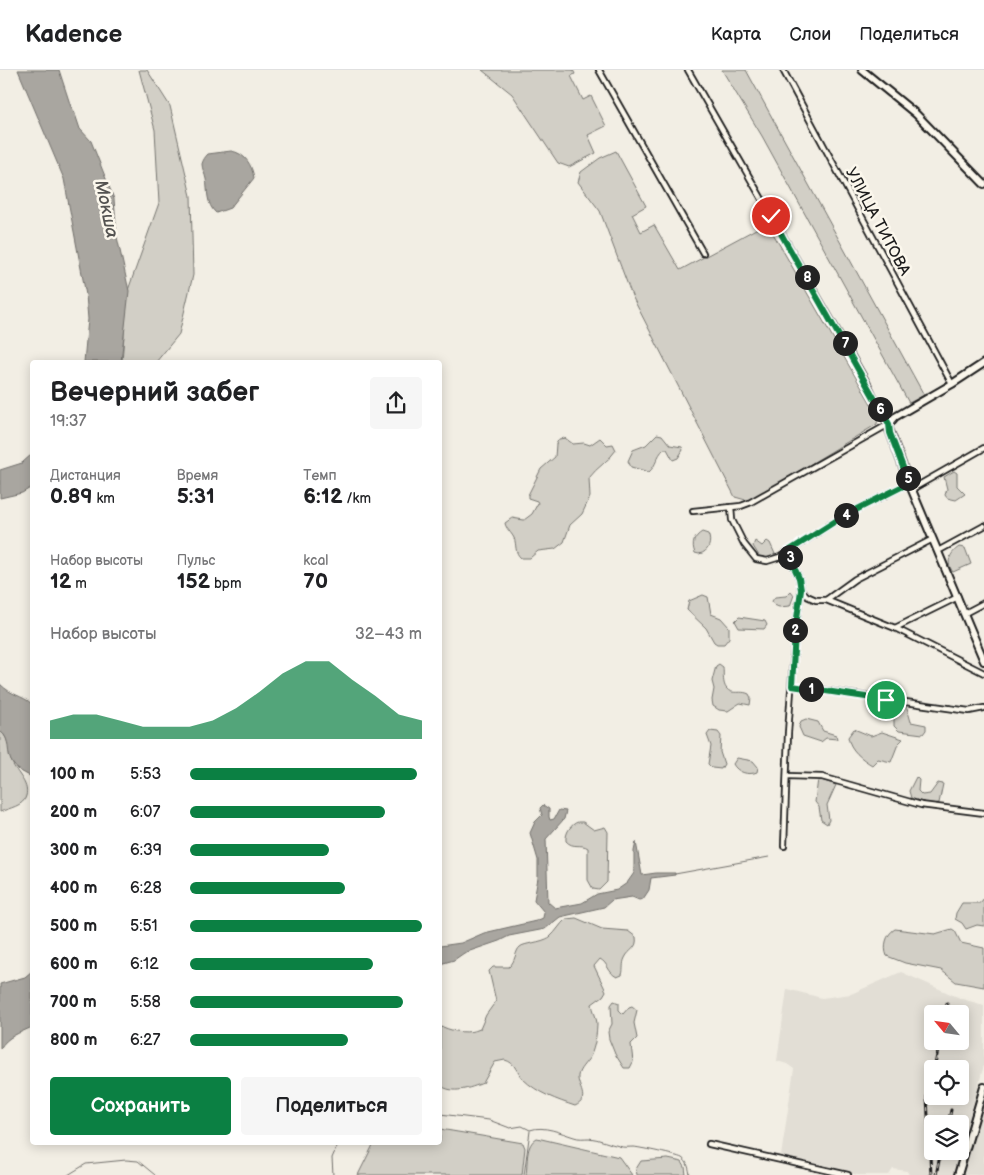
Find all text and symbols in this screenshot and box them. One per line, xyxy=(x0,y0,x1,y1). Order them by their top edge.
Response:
text: Kadence xyxy=(25,20,122,49)
text: Карта xyxy=(711,24,761,45)
text: Слои xyxy=(789,24,831,45)
text: Поделиться xyxy=(859,24,959,45)
street label: УЛИЦА ТИТОВА xyxy=(841,164,914,279)
water label: Мокша xyxy=(90,178,123,240)
pin xyxy=(750,195,792,237)
icon: check xyxy=(757,202,785,230)
pin: 8 xyxy=(794,264,820,290)
text: 8 xyxy=(803,269,812,286)
pin: 7 xyxy=(832,330,858,356)
text: 7 xyxy=(842,335,849,352)
text: Вечерний забег xyxy=(50,376,259,409)
button: share xyxy=(370,377,422,429)
pin: 6 xyxy=(868,396,892,422)
text: 6 xyxy=(876,401,885,418)
text: 19:37 xyxy=(50,412,86,431)
pin: 5 xyxy=(896,466,920,490)
text: Дистанция xyxy=(50,467,121,484)
text: Время xyxy=(177,467,218,484)
text: Темп xyxy=(303,467,337,484)
text: 5 xyxy=(904,470,913,487)
text: 0.89 xyxy=(50,484,93,509)
text: 5:31 xyxy=(177,484,215,509)
text: 6:12 xyxy=(303,484,343,509)
text: km xyxy=(93,490,115,507)
text: /km xyxy=(343,490,371,507)
pin: 4 xyxy=(834,502,858,528)
text: 4 xyxy=(842,507,851,524)
pin: 3 xyxy=(778,544,802,570)
text: 3 xyxy=(786,549,795,566)
text: Набор высоты xyxy=(50,552,143,569)
text: Пульс xyxy=(177,552,215,569)
text: kcal xyxy=(303,552,328,569)
text: 12 xyxy=(50,569,71,594)
text: 152 xyxy=(177,569,210,594)
text: 70 xyxy=(303,569,328,594)
text: m xyxy=(71,575,87,592)
text: bpm xyxy=(210,575,242,592)
pin: 2 xyxy=(782,618,808,642)
text: 2 xyxy=(791,622,800,639)
text: Набор высоты xyxy=(50,625,157,644)
text: 32–43 m xyxy=(355,625,422,644)
pin: 1 xyxy=(798,676,824,702)
pin xyxy=(865,679,907,721)
text: 1 xyxy=(809,681,814,698)
icon: arrive xyxy=(872,686,900,714)
text: 100 m xyxy=(50,765,95,784)
text: 5:53 xyxy=(130,765,161,784)
text: 200 m xyxy=(50,803,97,822)
text: 6:07 xyxy=(130,803,160,822)
text: 300 m xyxy=(50,841,97,860)
text: 6:39 xyxy=(130,841,162,860)
text: 400 m xyxy=(50,879,97,898)
text: 6:28 xyxy=(130,879,162,898)
text: 500 m xyxy=(50,917,97,936)
text: 5:51 xyxy=(130,917,158,936)
text: 600 m xyxy=(50,955,98,974)
text: 6:12 xyxy=(130,955,159,974)
text: 700 m xyxy=(50,993,97,1012)
text: 5:58 xyxy=(130,993,161,1012)
north arrow xyxy=(924,1005,969,1050)
map controls xyxy=(924,1005,969,1160)
text: 800 m xyxy=(50,1031,98,1050)
text: 6:27 xyxy=(130,1031,160,1050)
button: locate xyxy=(924,1060,969,1105)
button: Сохранить xyxy=(50,1077,231,1135)
button: Поделиться xyxy=(241,1077,422,1135)
button: layers xyxy=(924,1115,969,1160)

